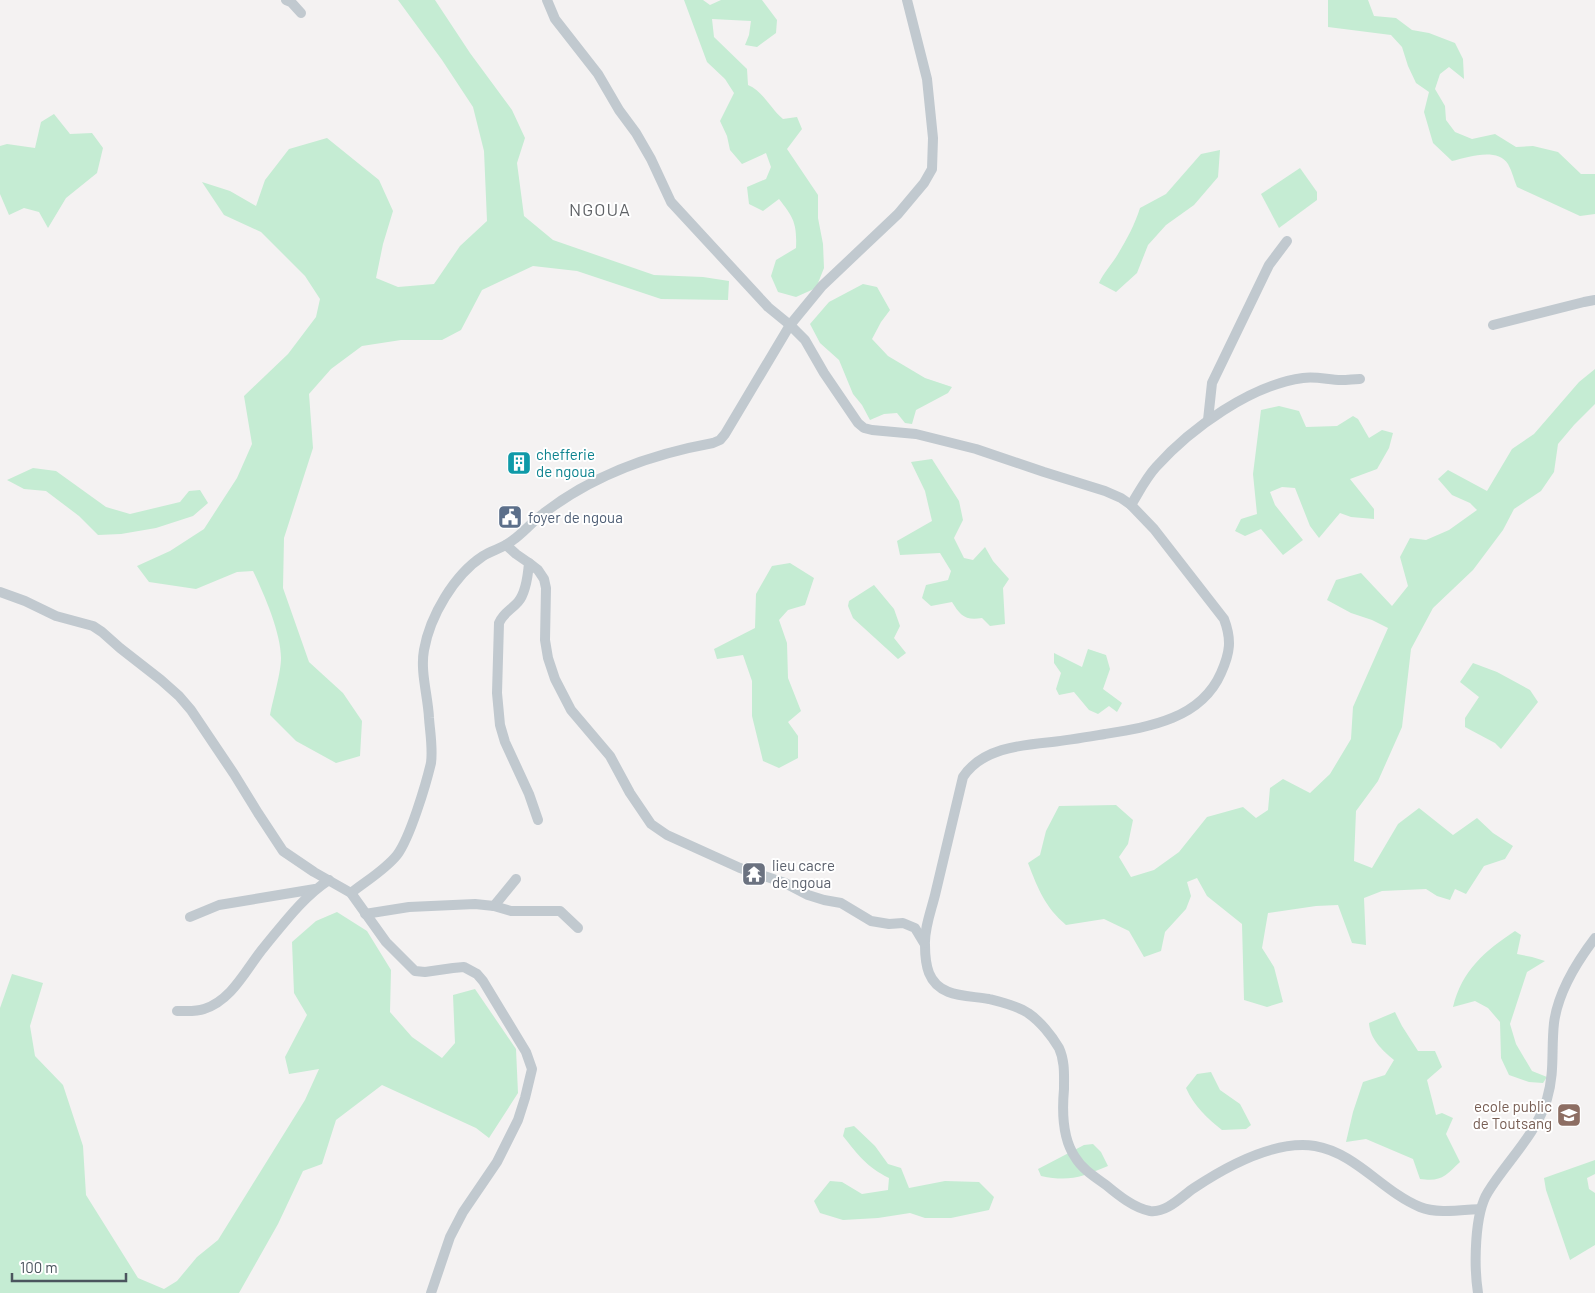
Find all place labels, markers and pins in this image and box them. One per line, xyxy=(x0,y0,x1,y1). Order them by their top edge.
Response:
place label: chefferie de ngoua xyxy=(536,445,595,480)
building icon: chefferie de ngoua xyxy=(506,450,532,476)
public building icon: foyer de ngoua xyxy=(497,504,523,530)
place label: foyer de ngoua xyxy=(528,508,623,526)
place label: lieu cacre de ngoua xyxy=(772,856,835,891)
temple icon: lieu cacre de ngoua xyxy=(741,861,767,887)
place label: ecole public de Toutsang xyxy=(1473,1097,1552,1132)
school or university icon: ecole public de Toutsang xyxy=(1556,1102,1582,1128)

